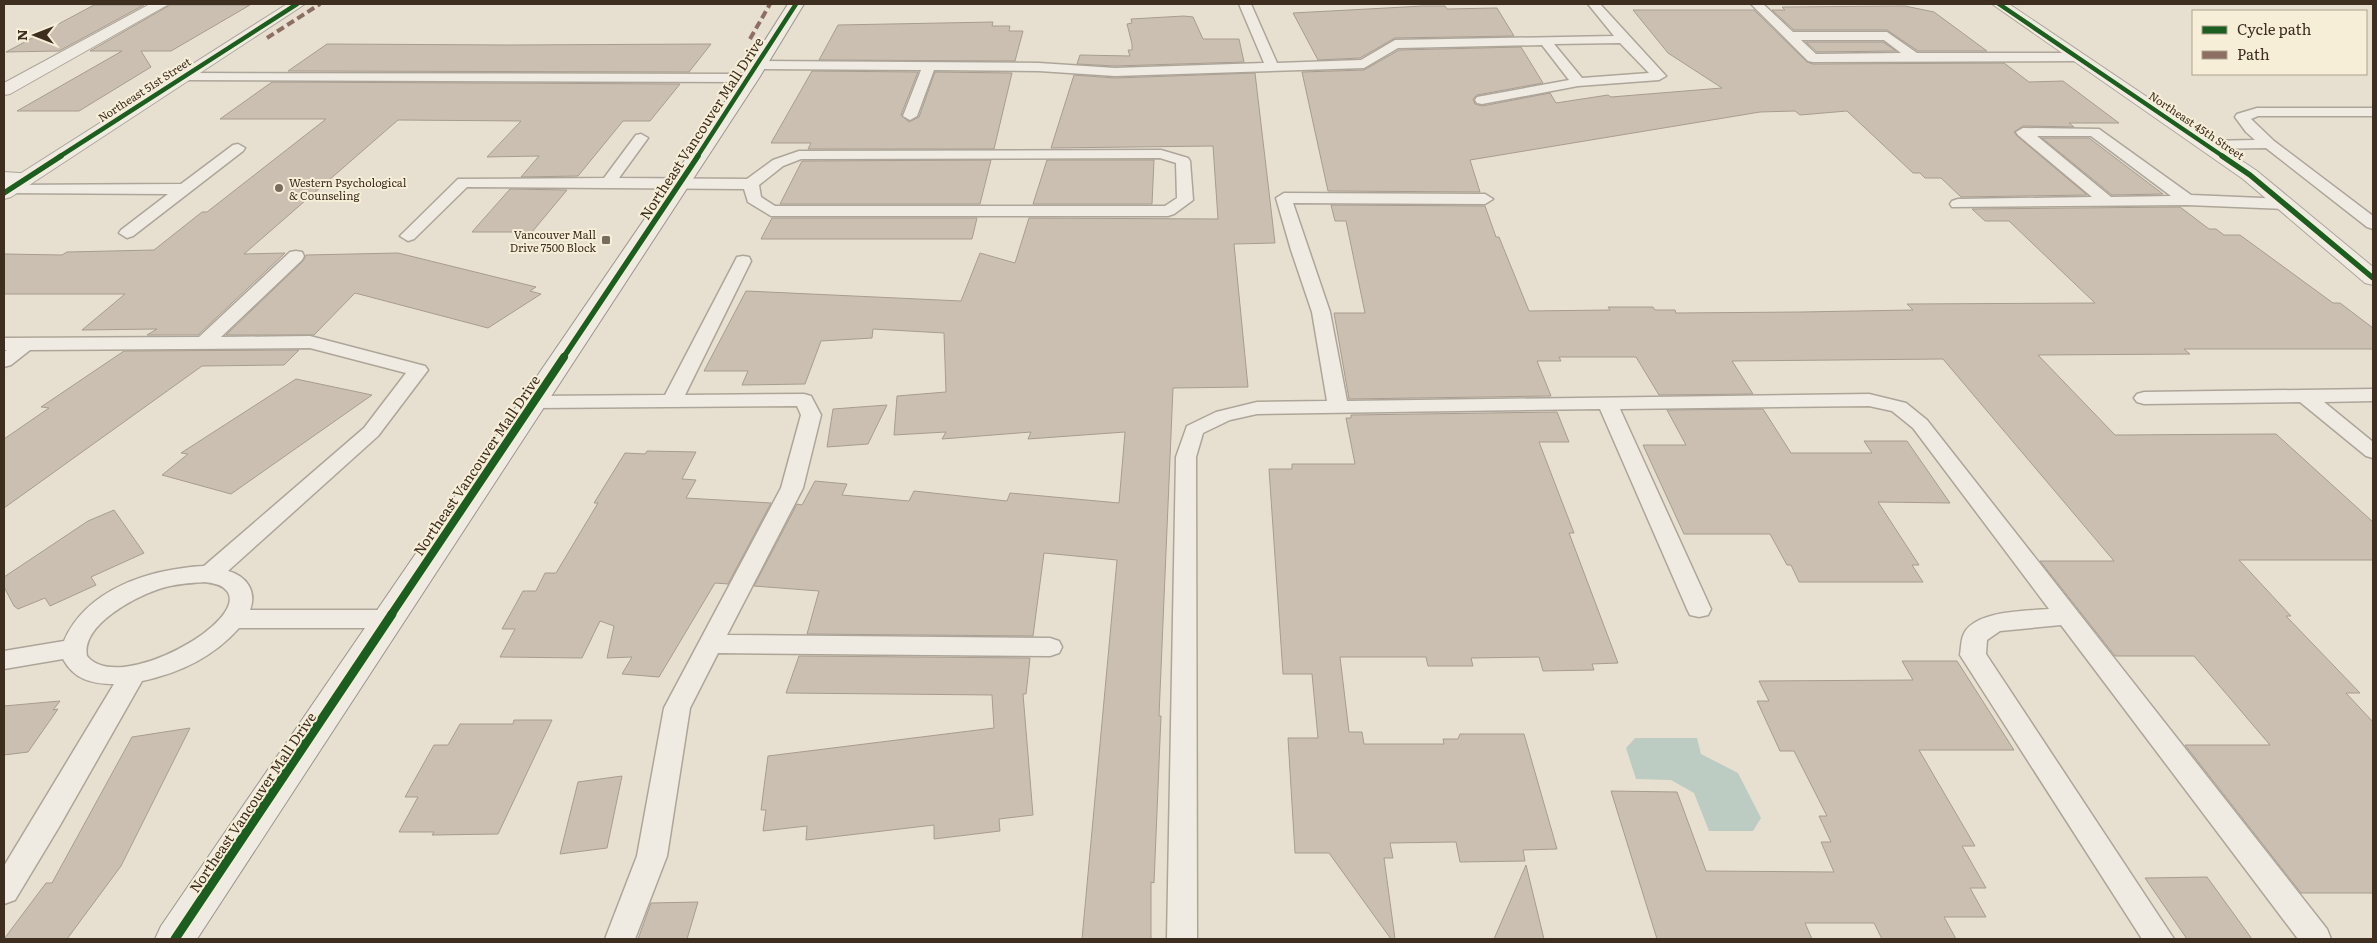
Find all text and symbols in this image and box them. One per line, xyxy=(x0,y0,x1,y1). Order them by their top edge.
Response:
north arrow xyxy=(10,10,60,60)
legend xyxy=(2192,10,2367,75)
text: Cycle path xyxy=(2237,17,2312,40)
text: N xyxy=(11,29,31,41)
street label: Northeast Vancouver Mall Drive xyxy=(634,33,768,223)
text: Path xyxy=(2237,42,2270,65)
street label: Northeast 51st Street xyxy=(94,53,194,125)
street label: Northeast 45th Street xyxy=(2146,87,2248,163)
place label: Western Psychological & Counseling xyxy=(289,174,407,203)
marker: Western Psychological & Counseling xyxy=(273,182,285,194)
place label: Vancouver Mall Drive 7500 Block xyxy=(510,226,596,255)
marker: Vancouver Mall Drive 7500 Block xyxy=(600,234,612,246)
street label: Northeast Vancouver Mall Drive xyxy=(408,371,544,559)
street label: Northeast Vancouver Mall Drive xyxy=(184,708,320,896)

